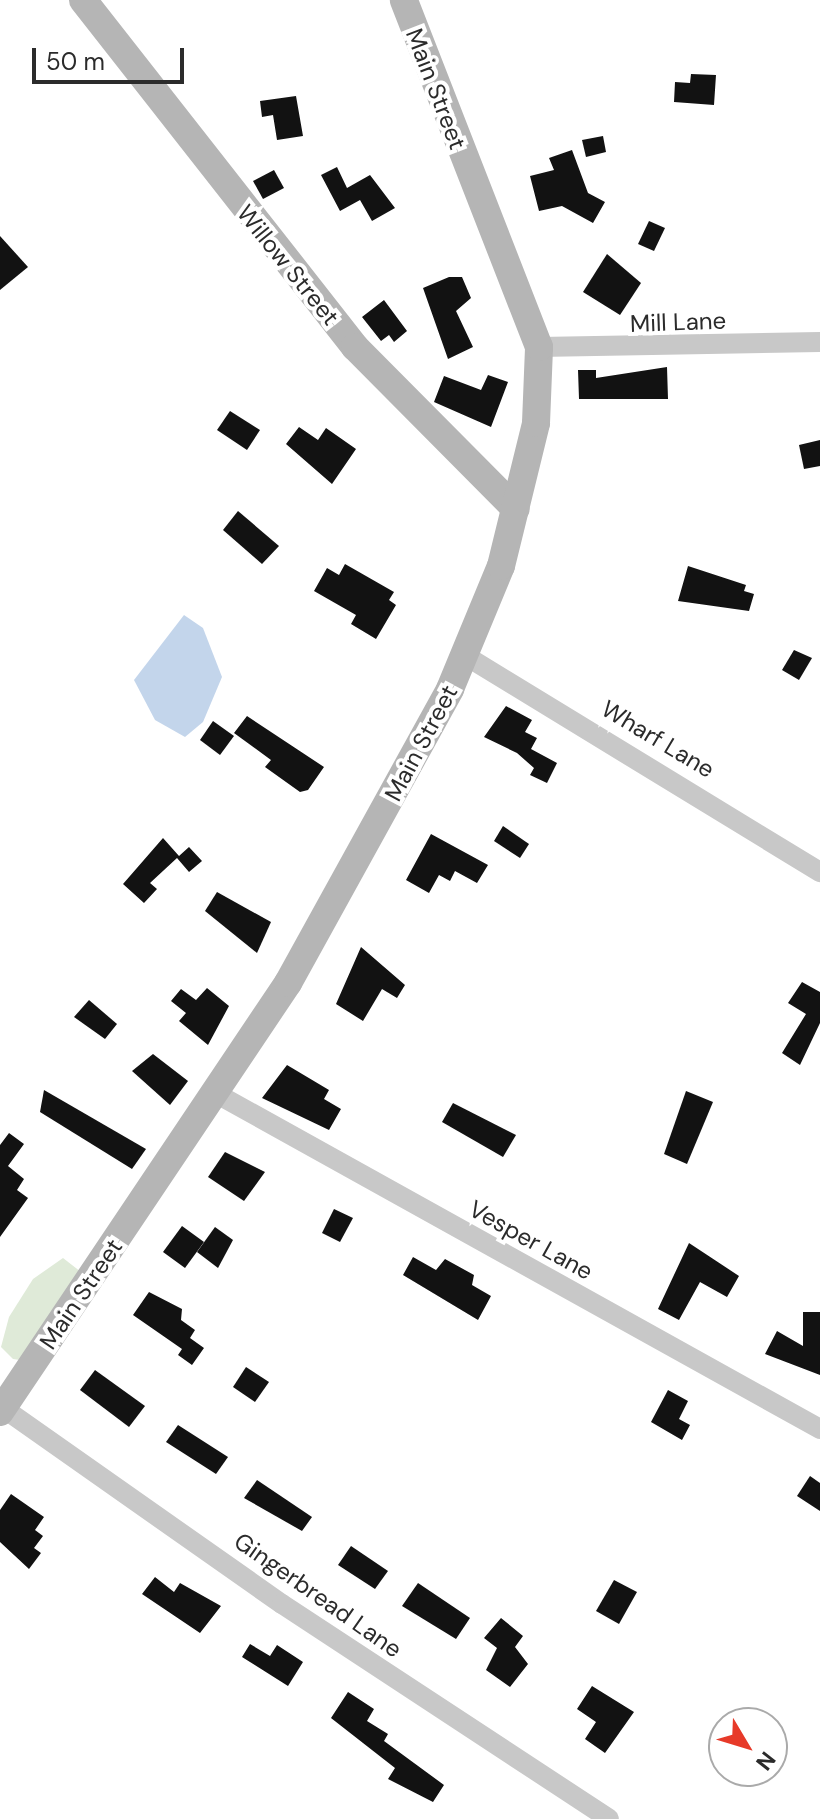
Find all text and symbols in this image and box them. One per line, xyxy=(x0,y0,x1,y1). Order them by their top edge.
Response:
street label: Main Street xyxy=(400,24,472,154)
scale bar xyxy=(36,32,188,82)
text: 50 m xyxy=(46,46,105,77)
street label: Willow Street xyxy=(231,199,345,331)
street label: Mill Lane xyxy=(629,306,727,338)
street label: Main Street xyxy=(378,680,464,806)
street label: Wharf Lane xyxy=(596,694,720,784)
street label: Vesper Lane xyxy=(464,1194,598,1286)
street label: Main Street xyxy=(34,1233,128,1355)
street label: Gingerbread Lane xyxy=(229,1526,407,1664)
north arrow xyxy=(708,1707,788,1787)
text: N xyxy=(749,1746,782,1776)

